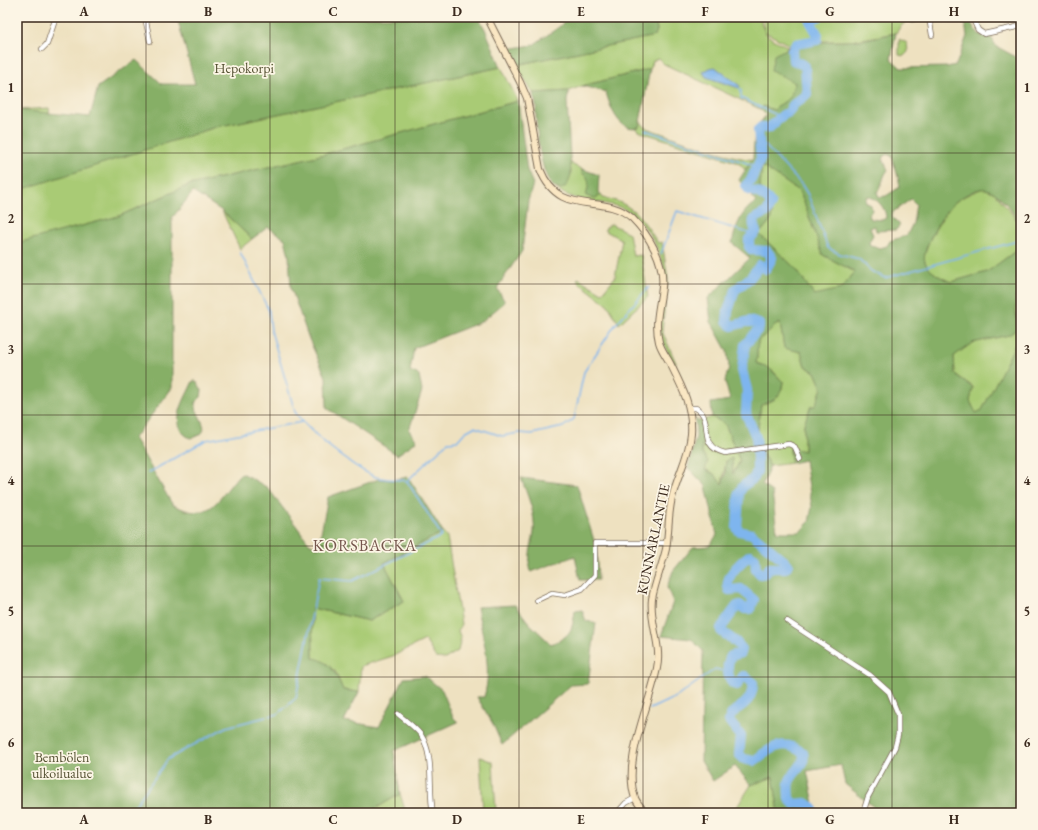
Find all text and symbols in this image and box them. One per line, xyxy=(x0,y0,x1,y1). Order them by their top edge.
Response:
text: A xyxy=(78,3,89,20)
text: B xyxy=(204,3,212,20)
text: C xyxy=(328,3,338,20)
text: D xyxy=(452,3,462,20)
text: E xyxy=(577,3,585,20)
text: F xyxy=(701,3,709,20)
text: G xyxy=(825,3,835,20)
text: H xyxy=(949,3,960,20)
park label: Hepokorpi xyxy=(214,59,274,77)
text: 1 xyxy=(8,79,15,96)
text: 1 xyxy=(1024,79,1031,96)
text: 2 xyxy=(8,210,15,227)
text: 2 xyxy=(1024,210,1031,227)
text: 3 xyxy=(8,341,15,358)
text: 3 xyxy=(1024,341,1031,358)
text: 4 xyxy=(8,472,15,489)
text: 4 xyxy=(1024,472,1031,489)
street label: KUNNARLANTIE xyxy=(632,482,674,596)
district label: KORSBACKA xyxy=(313,535,417,556)
text: 5 xyxy=(8,603,14,620)
text: 5 xyxy=(1024,603,1030,620)
text: 6 xyxy=(8,734,15,751)
text: 6 xyxy=(1024,734,1031,751)
park label: Bembölen ulkoilualue xyxy=(32,748,93,782)
text: A xyxy=(78,811,89,828)
text: B xyxy=(204,811,212,828)
text: C xyxy=(328,811,338,828)
text: D xyxy=(452,811,462,828)
text: E xyxy=(577,811,585,828)
text: F xyxy=(701,811,709,828)
text: G xyxy=(825,811,835,828)
text: H xyxy=(949,811,960,828)

